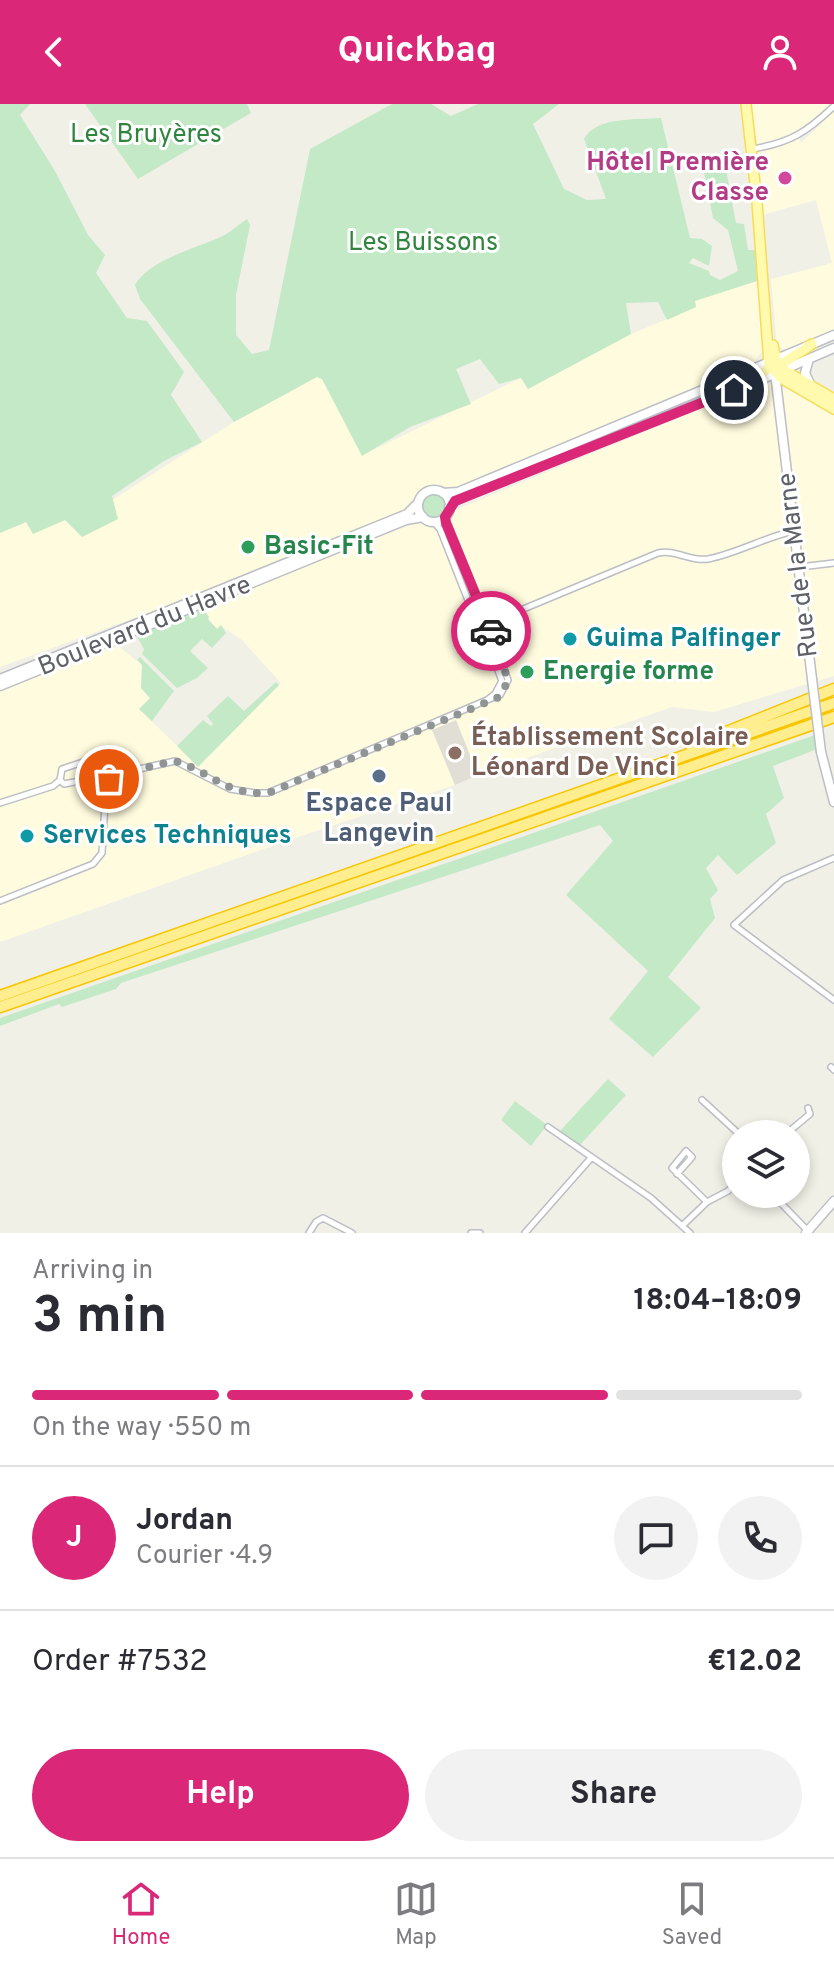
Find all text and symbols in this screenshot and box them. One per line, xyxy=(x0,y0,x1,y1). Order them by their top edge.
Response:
text: Quickbag xyxy=(337,29,497,75)
icon: back xyxy=(32,30,76,74)
icon: person xyxy=(758,30,802,74)
park label: Les Bruyères xyxy=(70,119,222,152)
place label: Hôtel Première Classe xyxy=(586,147,769,210)
marker: Hôtel Première Classe xyxy=(776,169,794,187)
park label: Les Buissons xyxy=(348,227,498,260)
pin xyxy=(700,356,768,424)
icon: home xyxy=(712,368,756,412)
street label: Rue de la Marne xyxy=(771,471,827,659)
place label: Basic-Fit xyxy=(264,531,374,564)
marker: Basic-Fit xyxy=(239,538,257,556)
street label: Boulevard du Havre xyxy=(34,569,256,685)
courier xyxy=(451,591,531,671)
icon: car xyxy=(469,609,513,653)
place label: Guima Palfinger xyxy=(586,623,781,656)
marker: Guima Palfinger xyxy=(561,630,579,648)
place label: Energie forme xyxy=(543,656,714,689)
marker: Energie forme xyxy=(518,663,536,681)
place label: Établissement Scolaire Léonard De Vinci xyxy=(471,720,749,785)
marker: Établissement Scolaire Léonard De Vinci xyxy=(446,744,464,762)
pin xyxy=(75,745,143,813)
icon: bag xyxy=(87,757,131,801)
marker: Espace Paul Langevin xyxy=(370,767,388,785)
place label: Espace Paul Langevin xyxy=(306,788,452,851)
place label: Services Techniques xyxy=(43,820,292,853)
marker: Services Techniques xyxy=(18,827,36,845)
map controls xyxy=(722,1120,810,1208)
button: layers xyxy=(722,1120,810,1208)
text: Arriving in xyxy=(32,1255,153,1288)
text: 18:04–18:09 xyxy=(633,1283,802,1320)
text: 3 min xyxy=(32,1285,167,1351)
text: On the way · 550 m xyxy=(32,1412,251,1445)
button: chat xyxy=(614,1496,698,1580)
button: phone xyxy=(718,1496,802,1580)
text: Jordan xyxy=(136,1503,233,1540)
text: J xyxy=(66,1520,82,1557)
text: Courier · 4.9 xyxy=(136,1540,273,1573)
text: Order #7532 xyxy=(32,1644,208,1681)
text: €12.02 xyxy=(707,1644,802,1681)
button: Help xyxy=(32,1749,409,1841)
button: Share xyxy=(425,1749,802,1841)
tab: Home xyxy=(112,1877,170,1952)
tab: Map xyxy=(394,1877,438,1952)
tab: Saved xyxy=(662,1877,722,1952)

